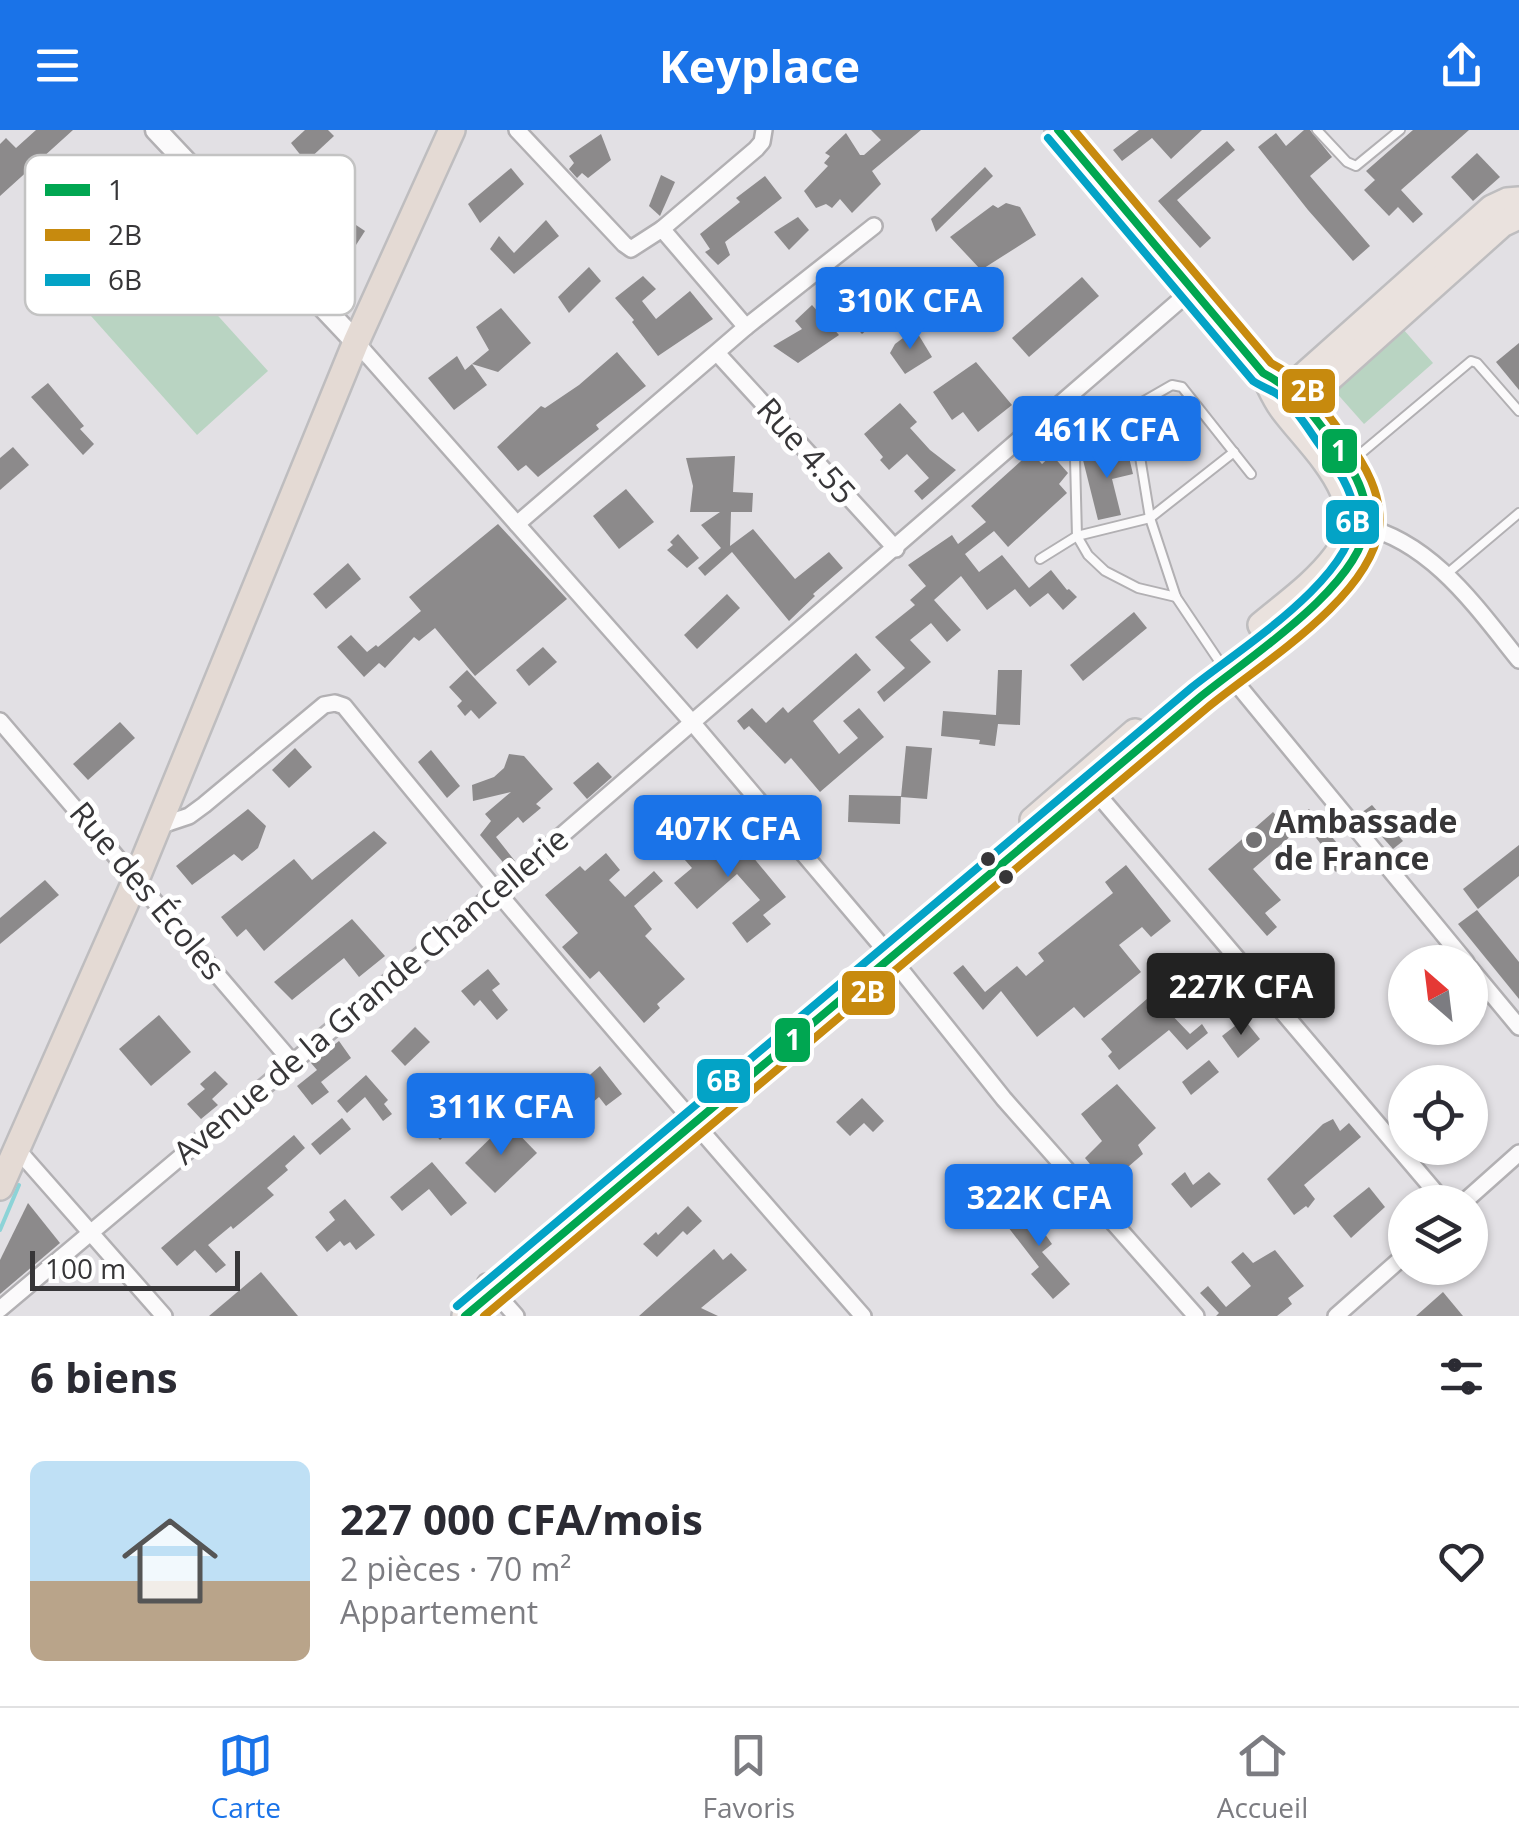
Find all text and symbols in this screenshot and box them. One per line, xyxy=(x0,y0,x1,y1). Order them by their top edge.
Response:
text: Keyplace xyxy=(659,35,860,96)
icon: menu xyxy=(30,38,85,93)
icon: share xyxy=(1434,38,1489,93)
legend xyxy=(25,155,355,315)
text: 1 xyxy=(108,170,124,208)
text: 2B xyxy=(108,215,142,253)
text: 6B xyxy=(108,260,142,298)
pin: 310K CFA xyxy=(807,267,1013,352)
text: 310K CFA xyxy=(838,278,982,321)
line badge: 2B xyxy=(1280,367,1337,415)
text: 2B xyxy=(1291,371,1325,409)
street label: Rue 4.55 xyxy=(748,388,866,512)
pin: 461K CFA xyxy=(1004,396,1210,481)
text: 461K CFA xyxy=(1035,407,1179,450)
line badge: 1 xyxy=(1320,427,1359,475)
text: 1 xyxy=(1331,431,1347,469)
line badge: 6B xyxy=(1324,498,1381,546)
text: 6B xyxy=(1336,502,1370,540)
street label: Rue des Écoles xyxy=(61,792,235,988)
pin: 407K CFA xyxy=(625,795,831,880)
place label: Ambassade de France xyxy=(1274,799,1457,879)
text: 407K CFA xyxy=(656,806,800,849)
street label: Avenue de la Grande Chancellerie xyxy=(164,817,577,1173)
marker: Ambassade de France xyxy=(1243,829,1265,851)
unlabelled marker xyxy=(978,849,998,869)
unlabelled marker xyxy=(996,867,1016,887)
north arrow xyxy=(1388,945,1488,1045)
map controls xyxy=(1388,945,1488,1285)
pin: 227K CFA xyxy=(1138,953,1344,1038)
text: 227K CFA xyxy=(1169,964,1313,1007)
line badge: 2B xyxy=(840,969,897,1017)
text: 2B xyxy=(851,972,885,1010)
line badge: 1 xyxy=(773,1016,812,1064)
text: 1 xyxy=(785,1020,801,1058)
line badge: 6B xyxy=(695,1057,752,1105)
text: 6B xyxy=(707,1061,741,1099)
button: locate xyxy=(1388,1065,1488,1165)
pin: 311K CFA xyxy=(398,1073,604,1158)
text: 311K CFA xyxy=(429,1084,573,1127)
pin: 322K CFA xyxy=(936,1164,1142,1249)
text: 322K CFA xyxy=(967,1175,1111,1218)
button: layers xyxy=(1388,1185,1488,1285)
scale bar xyxy=(30,1246,240,1290)
text: 100 m xyxy=(45,1249,126,1287)
text: 6 biens xyxy=(30,1348,178,1405)
icon: filters xyxy=(1434,1349,1489,1404)
text: 227 000 CFA/mois xyxy=(340,1490,703,1547)
icon: home xyxy=(110,1501,230,1621)
icon: heart xyxy=(1434,1534,1489,1589)
text: 2 pièces · 70 m² xyxy=(340,1547,571,1590)
text: Appartement xyxy=(340,1590,538,1633)
tab: Carte xyxy=(211,1728,281,1826)
tab: Favoris xyxy=(703,1728,795,1826)
tab: Accueil xyxy=(1217,1728,1308,1826)

